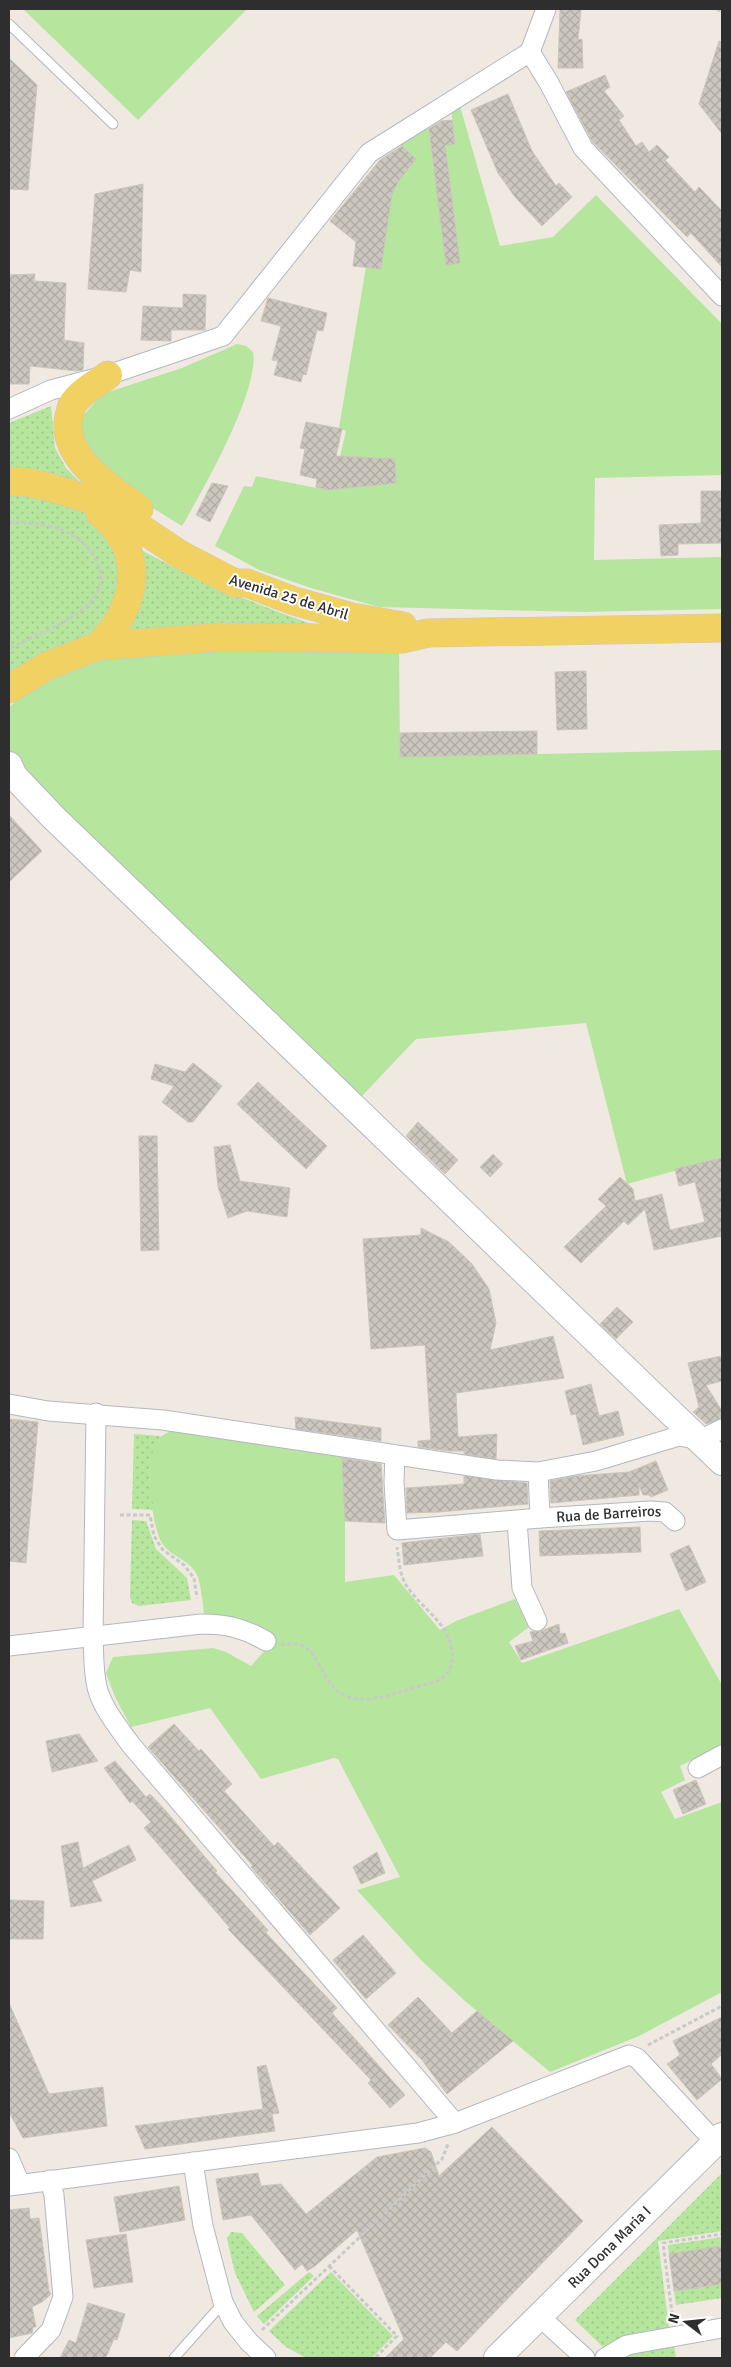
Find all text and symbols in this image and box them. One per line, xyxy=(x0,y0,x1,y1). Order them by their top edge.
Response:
street label: Avenida 25 de Abril xyxy=(227,570,351,624)
street label: Rua de Barreiros xyxy=(556,1502,662,1526)
street label: Rua Dona Maria I xyxy=(564,2202,655,2292)
north arrow xyxy=(661,2297,711,2347)
text: N xyxy=(664,2312,683,2326)

